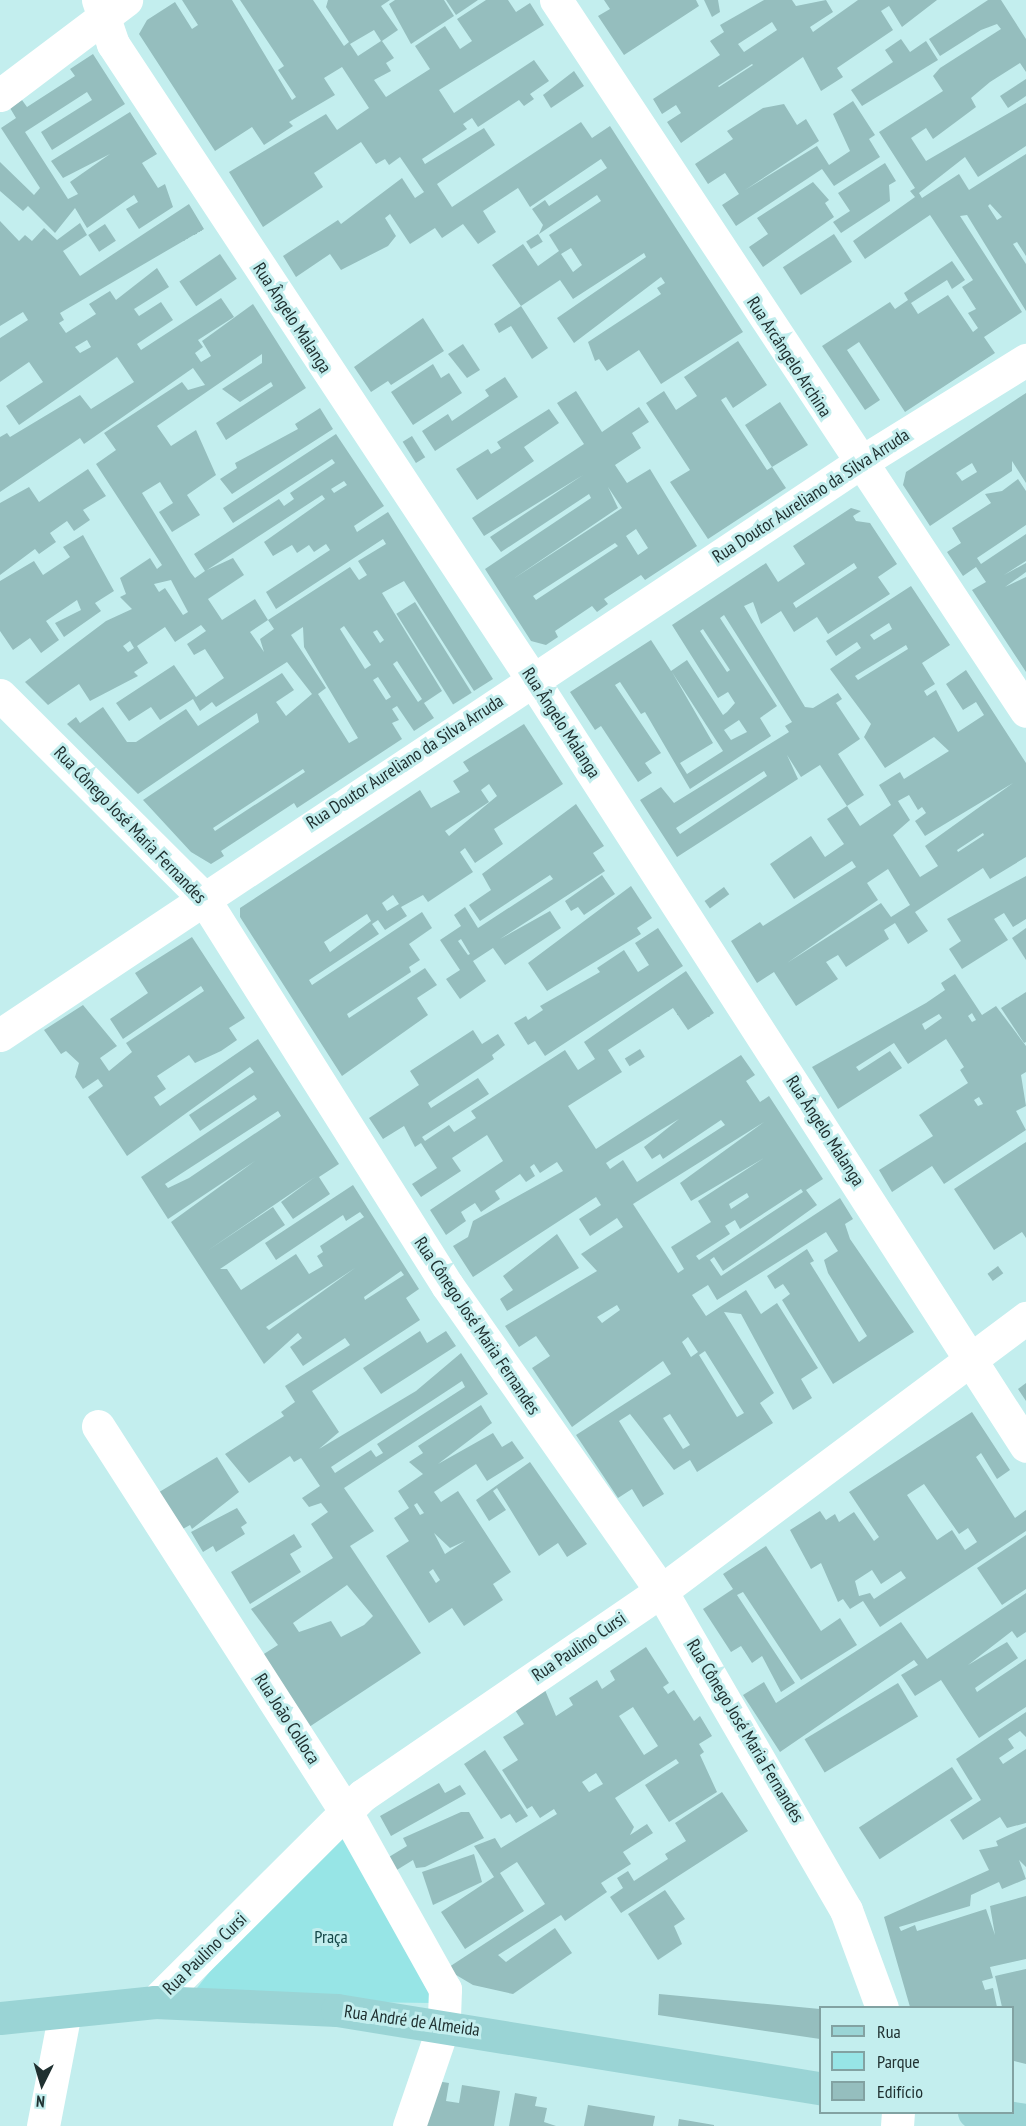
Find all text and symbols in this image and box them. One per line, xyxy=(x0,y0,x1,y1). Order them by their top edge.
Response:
street label: Rua Ângelo Malanga xyxy=(248,259,336,377)
street label: Rua Arcângelo Archina xyxy=(742,292,836,422)
street label: Rua Doutor Aureliano da Silva Arruda xyxy=(708,424,914,568)
street label: Rua Ângelo Malanga xyxy=(517,664,605,782)
street label: Rua Doutor Aureliano da Silva Arruda xyxy=(302,690,508,834)
street label: Rua Cônego José Maria Fernandes xyxy=(49,742,211,908)
street label: Rua Ângelo Malanga xyxy=(781,1072,869,1190)
street label: Rua Cônego José Maria Fernandes xyxy=(409,1233,545,1419)
street label: Rua Paulino Cursi xyxy=(528,1608,630,1686)
street label: Rua Cônego José Maria Fernandes xyxy=(682,1636,808,1826)
street label: Rua João Colloca xyxy=(250,1670,324,1768)
street label: Rua Paulino Cursi xyxy=(158,1909,252,1999)
park label: Praça xyxy=(314,1926,348,1948)
street label: Rua André de Almeida xyxy=(342,2001,482,2041)
legend xyxy=(819,2006,1014,2114)
text: Rua xyxy=(877,2020,901,2043)
text: Parque xyxy=(877,2050,920,2073)
north arrow xyxy=(12,2054,72,2114)
text: Edifício xyxy=(877,2080,923,2103)
text: N xyxy=(35,2092,46,2112)

